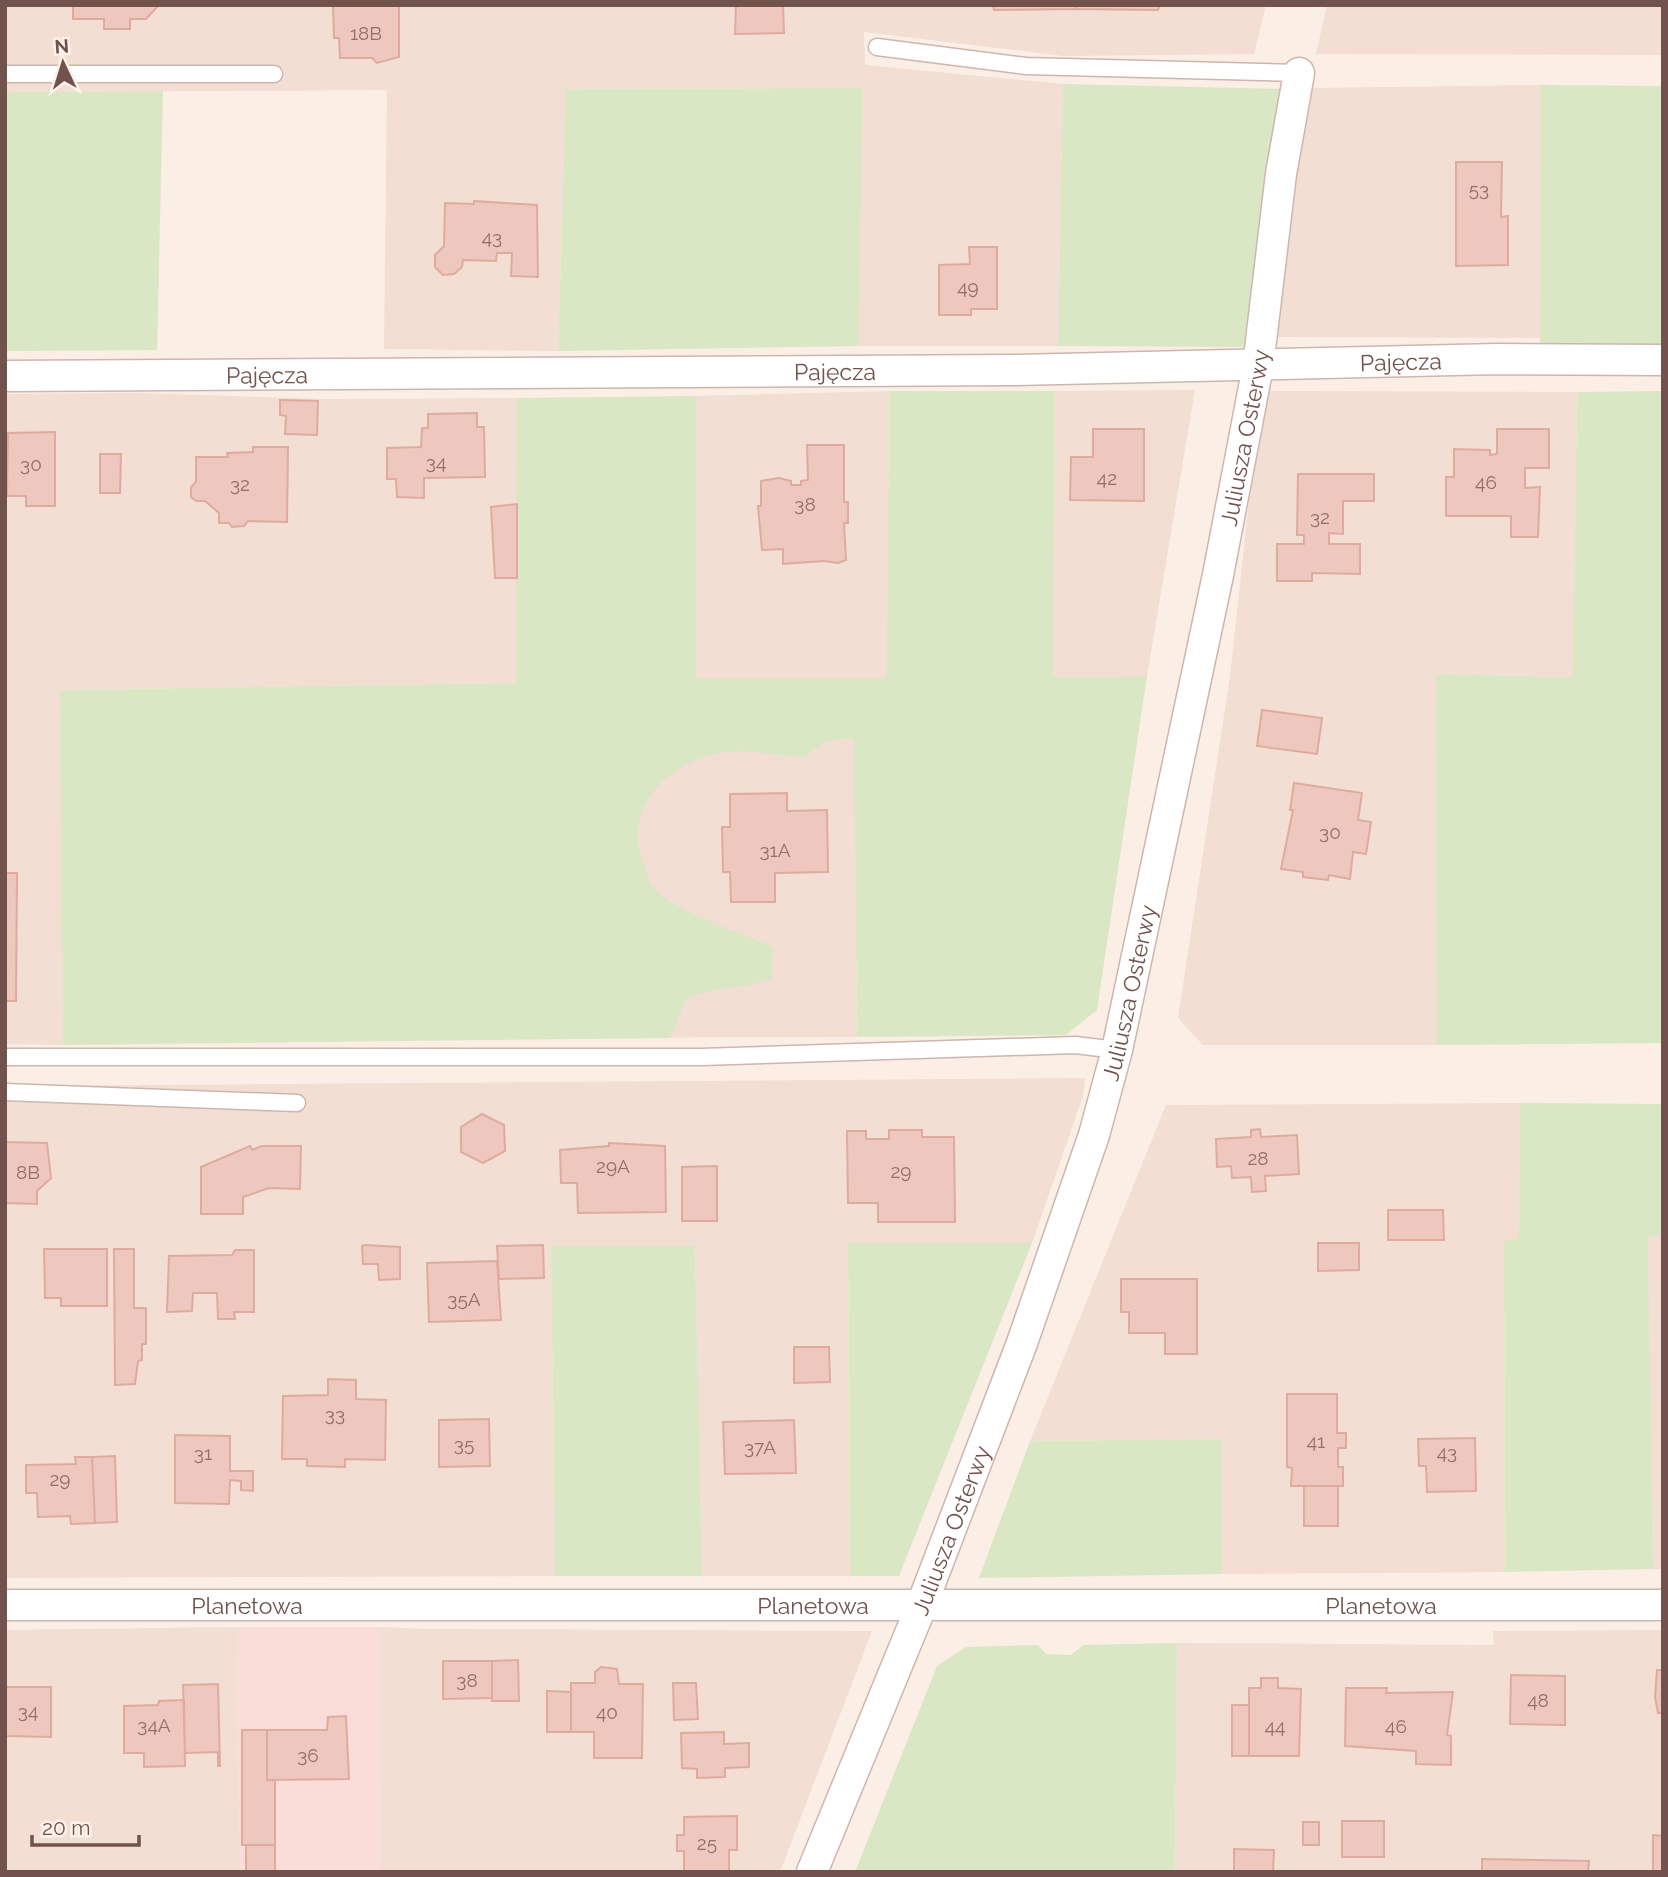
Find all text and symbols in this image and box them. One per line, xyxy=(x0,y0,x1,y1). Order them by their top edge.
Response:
house number: 18B xyxy=(350,22,382,44)
north arrow xyxy=(28,28,98,98)
text: N xyxy=(54,35,70,58)
house number: 53 xyxy=(1469,178,1489,200)
house number: 43 xyxy=(482,226,502,248)
house number: 49 xyxy=(957,276,979,298)
street label: Pajęcza xyxy=(1360,347,1442,376)
street label: Juliusza Osterwy xyxy=(1214,348,1273,528)
street label: Pajęcza xyxy=(794,357,876,385)
street label: Pajęcza xyxy=(226,361,308,388)
house number: 34 xyxy=(426,451,446,473)
house number: 30 xyxy=(20,453,42,475)
house number: 42 xyxy=(1097,467,1117,489)
house number: 46 xyxy=(1475,471,1497,493)
house number: 32 xyxy=(230,473,250,495)
house number: 38 xyxy=(794,493,816,515)
house number: 32 xyxy=(1310,506,1330,528)
house number: 30 xyxy=(1319,821,1341,843)
house number: 31A xyxy=(759,839,791,861)
street label: Juliusza Osterwy xyxy=(1096,902,1161,1083)
house number: 28 xyxy=(1247,1147,1269,1169)
house number: 29A xyxy=(596,1155,630,1177)
house number: 29 xyxy=(890,1160,912,1182)
house number: 8B xyxy=(16,1161,40,1183)
house number: 35A xyxy=(447,1288,481,1310)
house number: 33 xyxy=(325,1403,345,1425)
house number: 41 xyxy=(1307,1430,1325,1452)
house number: 35 xyxy=(454,1433,474,1455)
house number: 37A xyxy=(744,1436,776,1458)
house number: 43 xyxy=(1437,1441,1457,1463)
house number: 31 xyxy=(194,1442,212,1464)
street label: Juliusza Osterwy xyxy=(906,1442,995,1619)
house number: 29 xyxy=(49,1468,71,1490)
street label: Planetowa xyxy=(191,1592,303,1619)
street label: Planetowa xyxy=(757,1592,869,1619)
street label: Planetowa xyxy=(1325,1592,1437,1619)
house number: 38 xyxy=(456,1669,478,1691)
house number: 48 xyxy=(1527,1689,1549,1711)
house number: 34 xyxy=(18,1700,38,1722)
house number: 40 xyxy=(596,1701,618,1723)
house number: 34A xyxy=(137,1714,171,1736)
house number: 44 xyxy=(1265,1715,1285,1737)
house number: 46 xyxy=(1385,1715,1407,1737)
house number: 36 xyxy=(297,1744,319,1766)
scale bar xyxy=(32,1804,138,1848)
text: 20 m xyxy=(42,1815,90,1840)
house number: 25 xyxy=(697,1832,717,1854)

